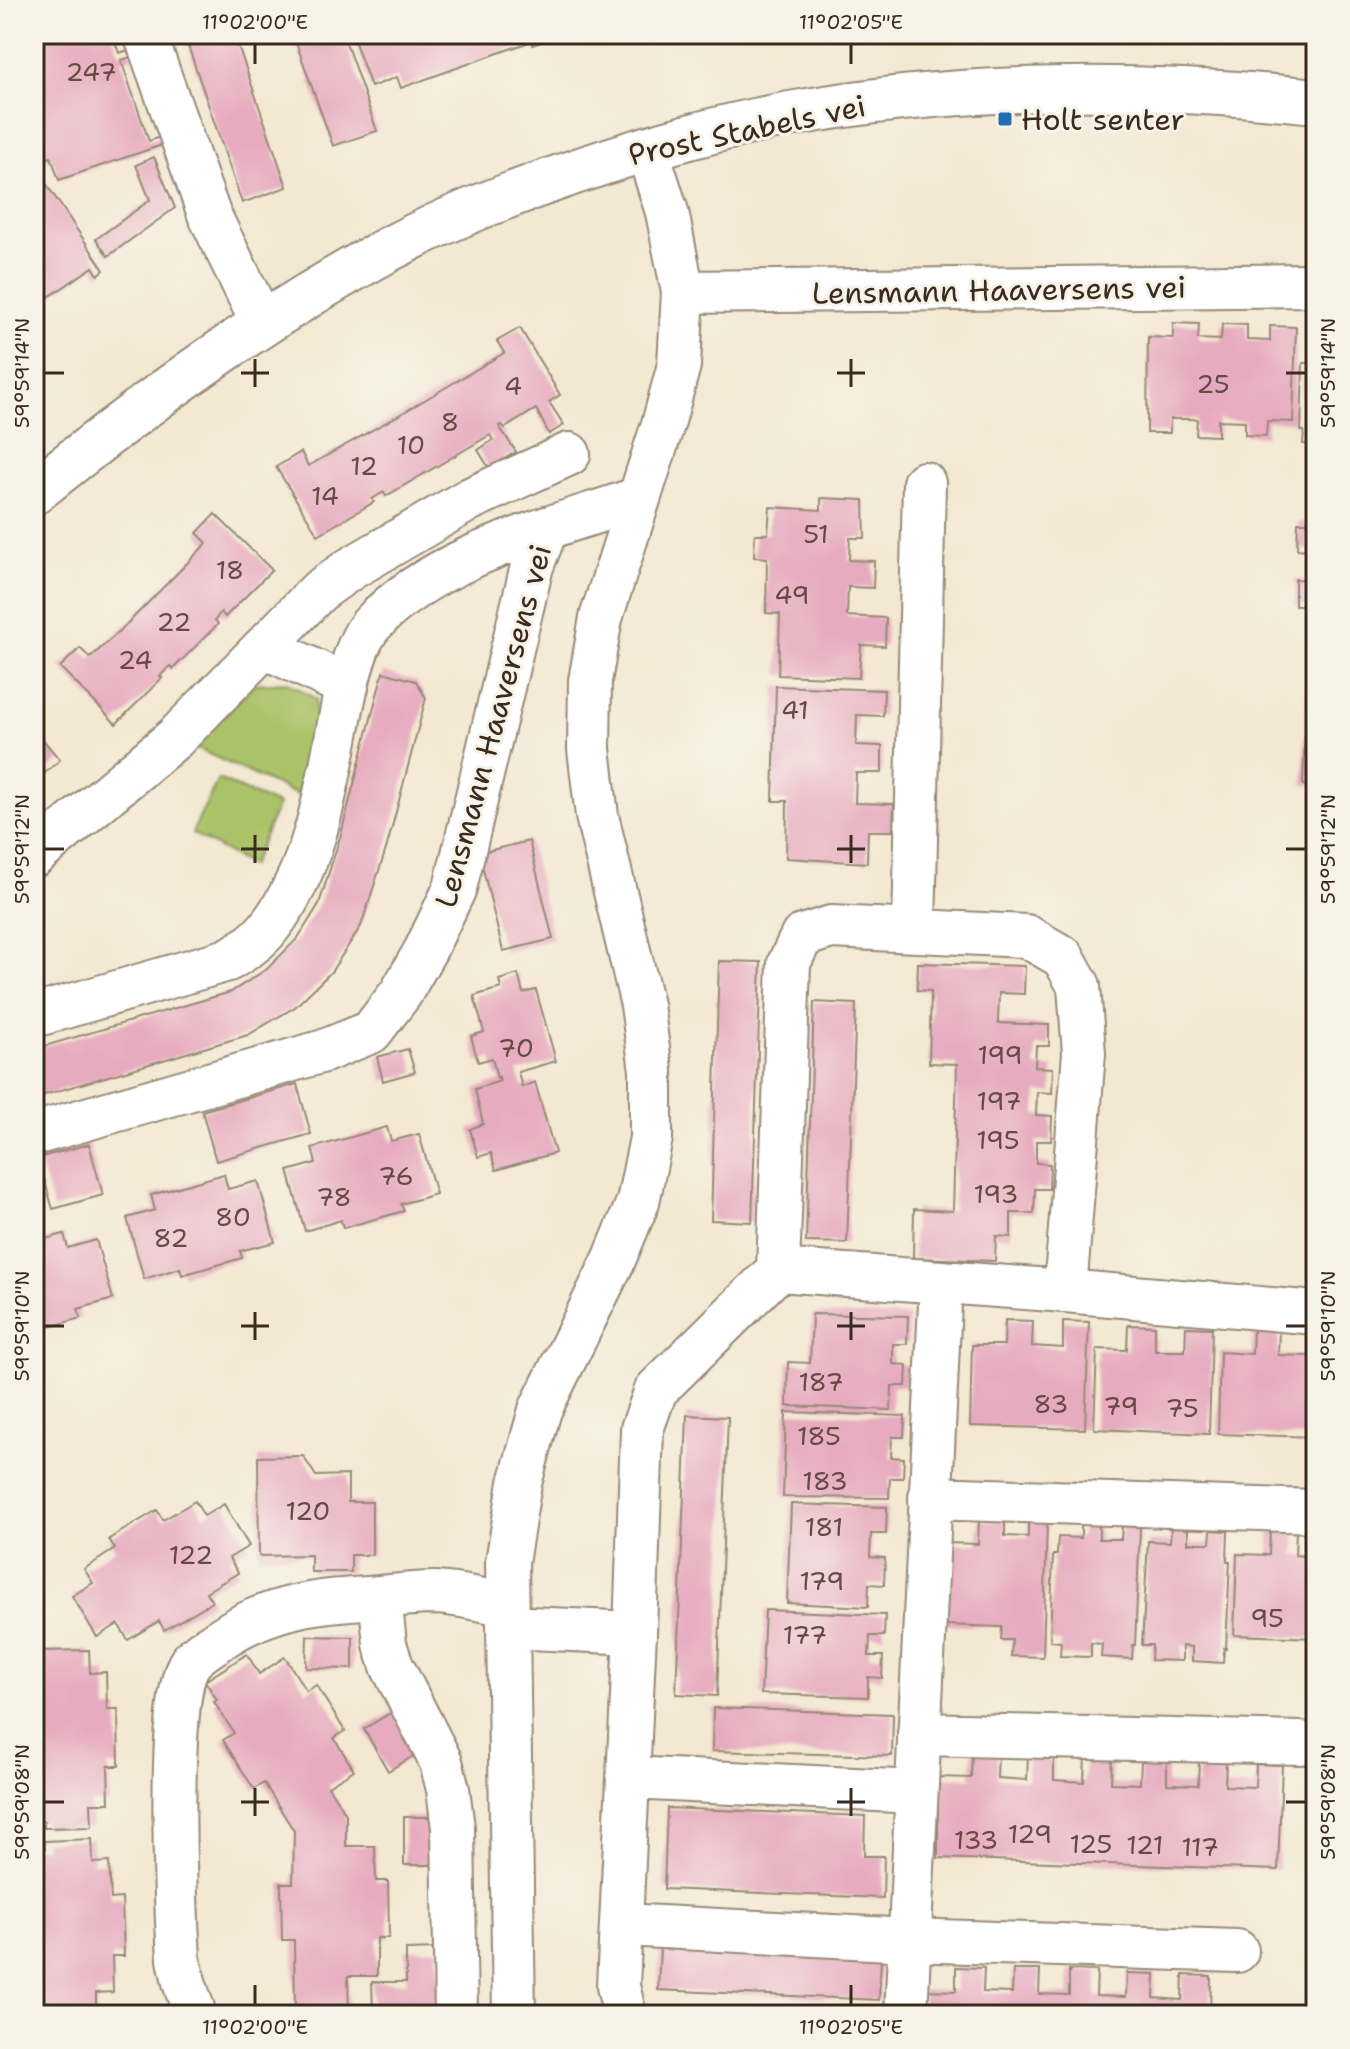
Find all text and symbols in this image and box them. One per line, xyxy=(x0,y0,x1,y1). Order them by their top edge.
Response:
text: 11°02'00"E xyxy=(202,9,308,35)
text: 11°02'05"E xyxy=(799,9,903,35)
house number: 247 xyxy=(65,54,117,89)
street label: Prost Stabels vei xyxy=(624,85,870,175)
place label: Holt senter xyxy=(1021,99,1185,140)
marker: Holt senter xyxy=(996,110,1014,128)
street label: Lensmann Haaversens vei xyxy=(812,266,1186,314)
text: 59°59'14"N xyxy=(9,318,35,428)
text: 59°59'14"N xyxy=(1315,318,1341,428)
house number: 25 xyxy=(1196,366,1230,401)
house number: 4 xyxy=(504,368,522,403)
house number: 8 xyxy=(441,404,459,439)
house number: 10 xyxy=(397,427,425,462)
house number: 12 xyxy=(350,448,378,483)
house number: 14 xyxy=(311,478,339,513)
house number: 51 xyxy=(803,516,829,551)
street label: Lensmann Haaversens vei xyxy=(425,540,561,912)
house number: 18 xyxy=(216,552,244,587)
house number: 49 xyxy=(774,577,810,612)
house number: 22 xyxy=(156,604,192,639)
house number: 24 xyxy=(118,642,152,677)
house number: 41 xyxy=(781,692,809,727)
text: 59°59'12"N xyxy=(9,794,35,904)
text: 59°59'12"N xyxy=(1315,794,1341,904)
house number: 70 xyxy=(498,1030,534,1065)
house number: 199 xyxy=(977,1037,1023,1072)
house number: 197 xyxy=(977,1083,1021,1118)
house number: 195 xyxy=(976,1122,1020,1157)
house number: 76 xyxy=(378,1158,414,1193)
house number: 193 xyxy=(974,1176,1018,1211)
house number: 78 xyxy=(316,1179,352,1214)
house number: 80 xyxy=(215,1199,251,1234)
house number: 82 xyxy=(154,1220,188,1255)
text: 59°59'10"N xyxy=(9,1270,35,1382)
text: 59°59'10"N xyxy=(1315,1270,1341,1382)
house number: 187 xyxy=(798,1364,844,1399)
house number: 83 xyxy=(1034,1386,1068,1421)
house number: 79 xyxy=(1103,1388,1139,1423)
house number: 75 xyxy=(1165,1390,1199,1425)
house number: 185 xyxy=(797,1418,841,1453)
house number: 183 xyxy=(802,1463,848,1498)
house number: 120 xyxy=(285,1493,331,1528)
house number: 181 xyxy=(805,1509,843,1544)
house number: 122 xyxy=(169,1537,213,1572)
house number: 179 xyxy=(800,1563,844,1598)
house number: 95 xyxy=(1250,1600,1284,1635)
house number: 177 xyxy=(783,1617,827,1652)
text: 59°59'08"N xyxy=(9,1744,35,1860)
text: 59°59'08"N xyxy=(1315,1744,1341,1860)
house number: 129 xyxy=(1008,1816,1052,1851)
house number: 133 xyxy=(954,1822,998,1857)
house number: 125 xyxy=(1069,1826,1113,1861)
house number: 121 xyxy=(1126,1827,1164,1862)
house number: 117 xyxy=(1181,1829,1219,1864)
text: 11°02'00"E xyxy=(202,2014,308,2040)
text: 11°02'05"E xyxy=(799,2014,903,2040)

